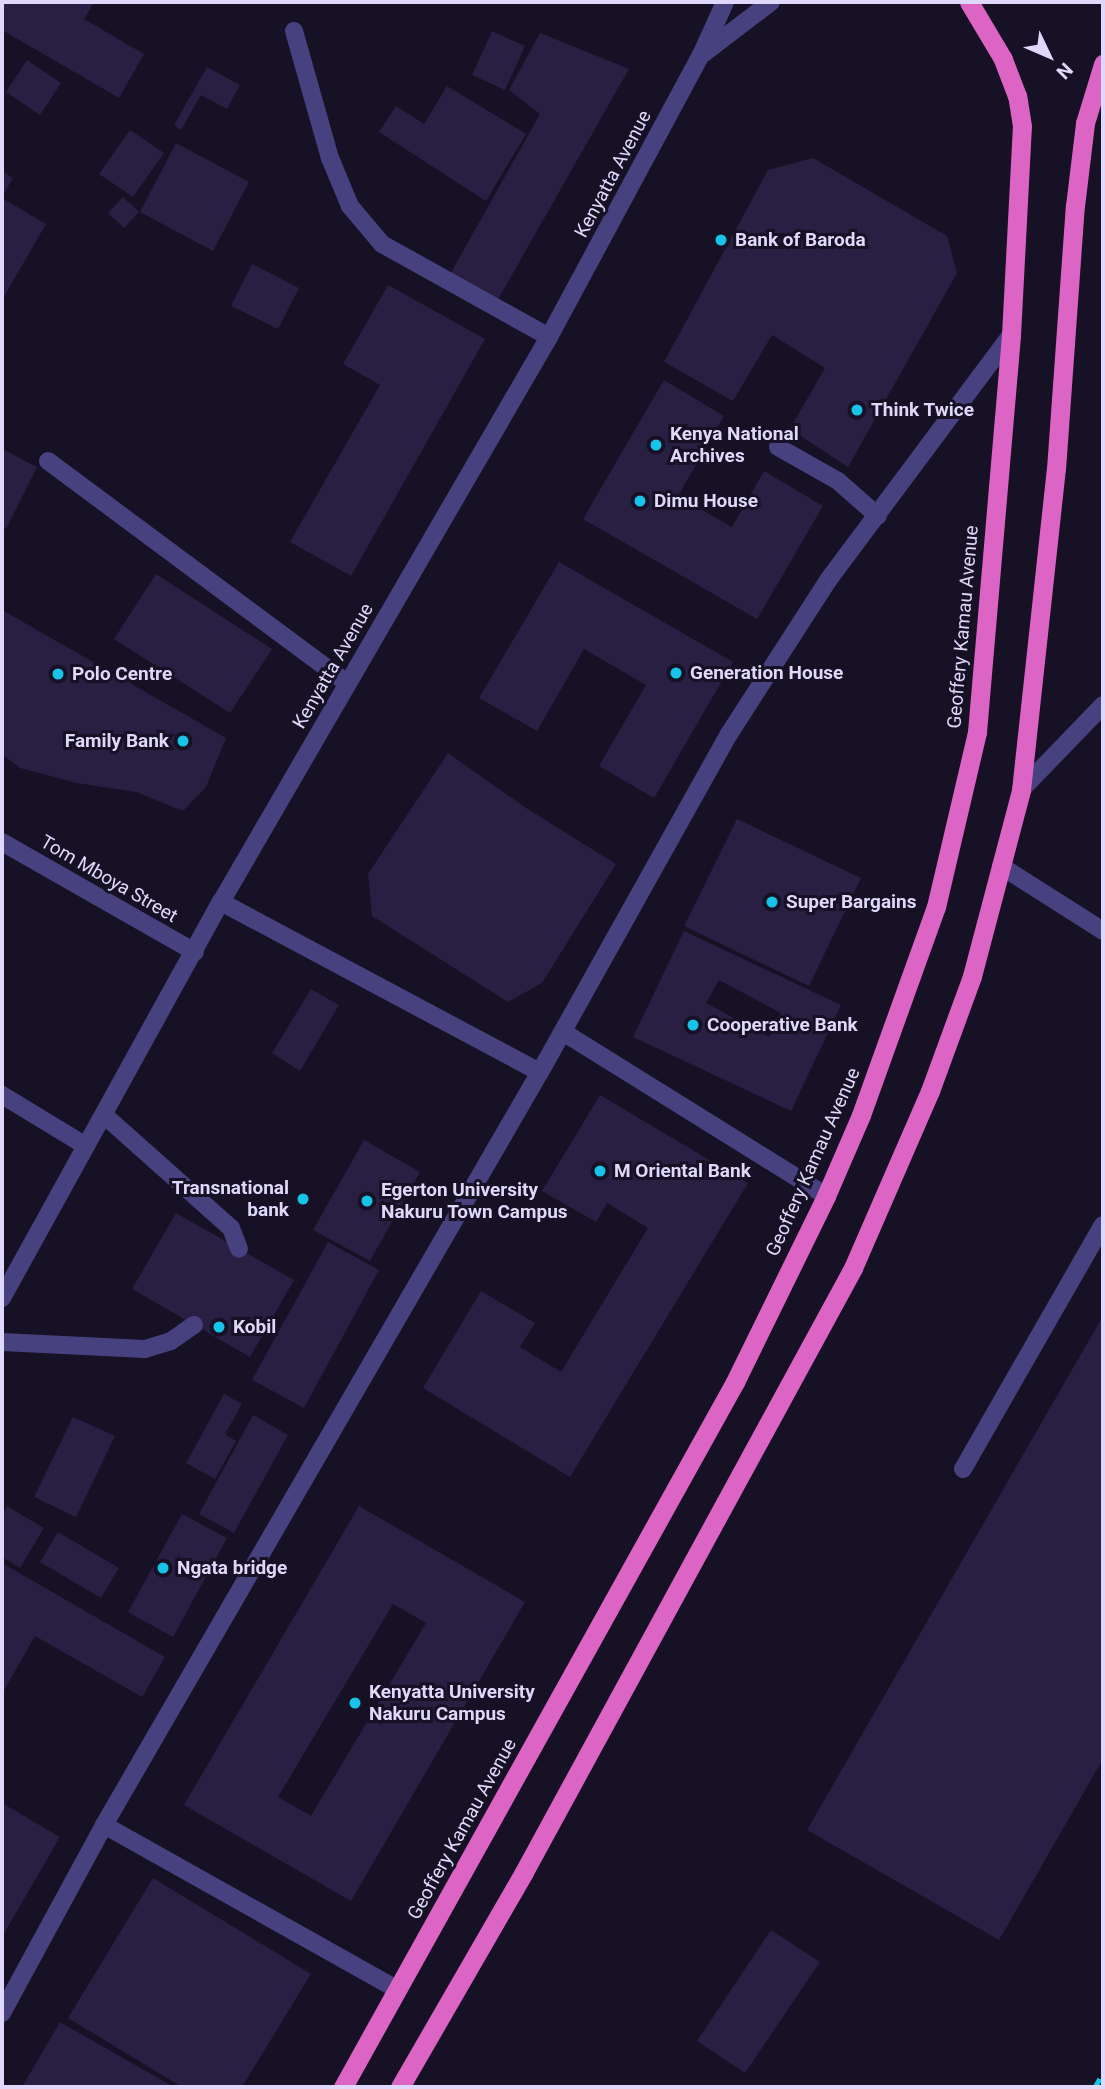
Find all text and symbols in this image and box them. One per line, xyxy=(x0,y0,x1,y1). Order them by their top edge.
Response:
north arrow xyxy=(1014,21,1084,91)
text: N xyxy=(1052,58,1077,84)
street label: Kenyatta Avenue xyxy=(570,106,656,242)
place label: Bank of Baroda xyxy=(735,229,866,251)
marker: Bank of Baroda xyxy=(713,232,729,248)
place label: Think Twice xyxy=(871,399,974,421)
marker: Think Twice xyxy=(849,402,865,418)
place label: Kenya National Archives xyxy=(670,423,799,467)
marker: Kenya National Archives xyxy=(648,437,664,453)
place label: Dimu House xyxy=(654,490,758,512)
marker: Dimu House xyxy=(632,493,648,509)
street label: Geoffery Kamau Avenue xyxy=(943,524,983,730)
street label: Kenyatta Avenue xyxy=(288,599,378,733)
place label: Generation House xyxy=(690,662,843,684)
place label: Polo Centre xyxy=(72,663,172,685)
marker: Generation House xyxy=(668,665,684,681)
marker: Polo Centre xyxy=(50,666,66,682)
place label: Family Bank xyxy=(65,730,169,752)
marker: Family Bank xyxy=(175,733,191,749)
street label: Tom Mboya Street xyxy=(36,830,182,928)
place label: Super Bargains xyxy=(786,891,917,913)
marker: Super Bargains xyxy=(764,894,780,910)
place label: Cooperative Bank xyxy=(707,1014,858,1036)
marker: Cooperative Bank xyxy=(685,1017,701,1033)
street label: Geoffery Kamau Avenue xyxy=(761,1064,865,1260)
place label: M Oriental Bank xyxy=(614,1160,751,1182)
marker: M Oriental Bank xyxy=(592,1163,608,1179)
place label: Transnational bank xyxy=(172,1177,289,1221)
place label: Egerton University Nakuru Town Campus xyxy=(381,1179,568,1223)
marker: Transnational bank xyxy=(295,1191,311,1207)
marker: Egerton University Nakuru Town Campus xyxy=(359,1193,375,1209)
place label: Kobil xyxy=(233,1316,276,1338)
marker: Kobil xyxy=(211,1319,227,1335)
place label: Ngata bridge xyxy=(177,1557,287,1579)
marker: Ngata bridge xyxy=(155,1560,171,1576)
place label: Kenyatta University Nakuru Campus xyxy=(369,1681,535,1725)
marker: Kenyatta University Nakuru Campus xyxy=(347,1695,363,1711)
street label: Geoffery Kamau Avenue xyxy=(403,1734,521,1924)

